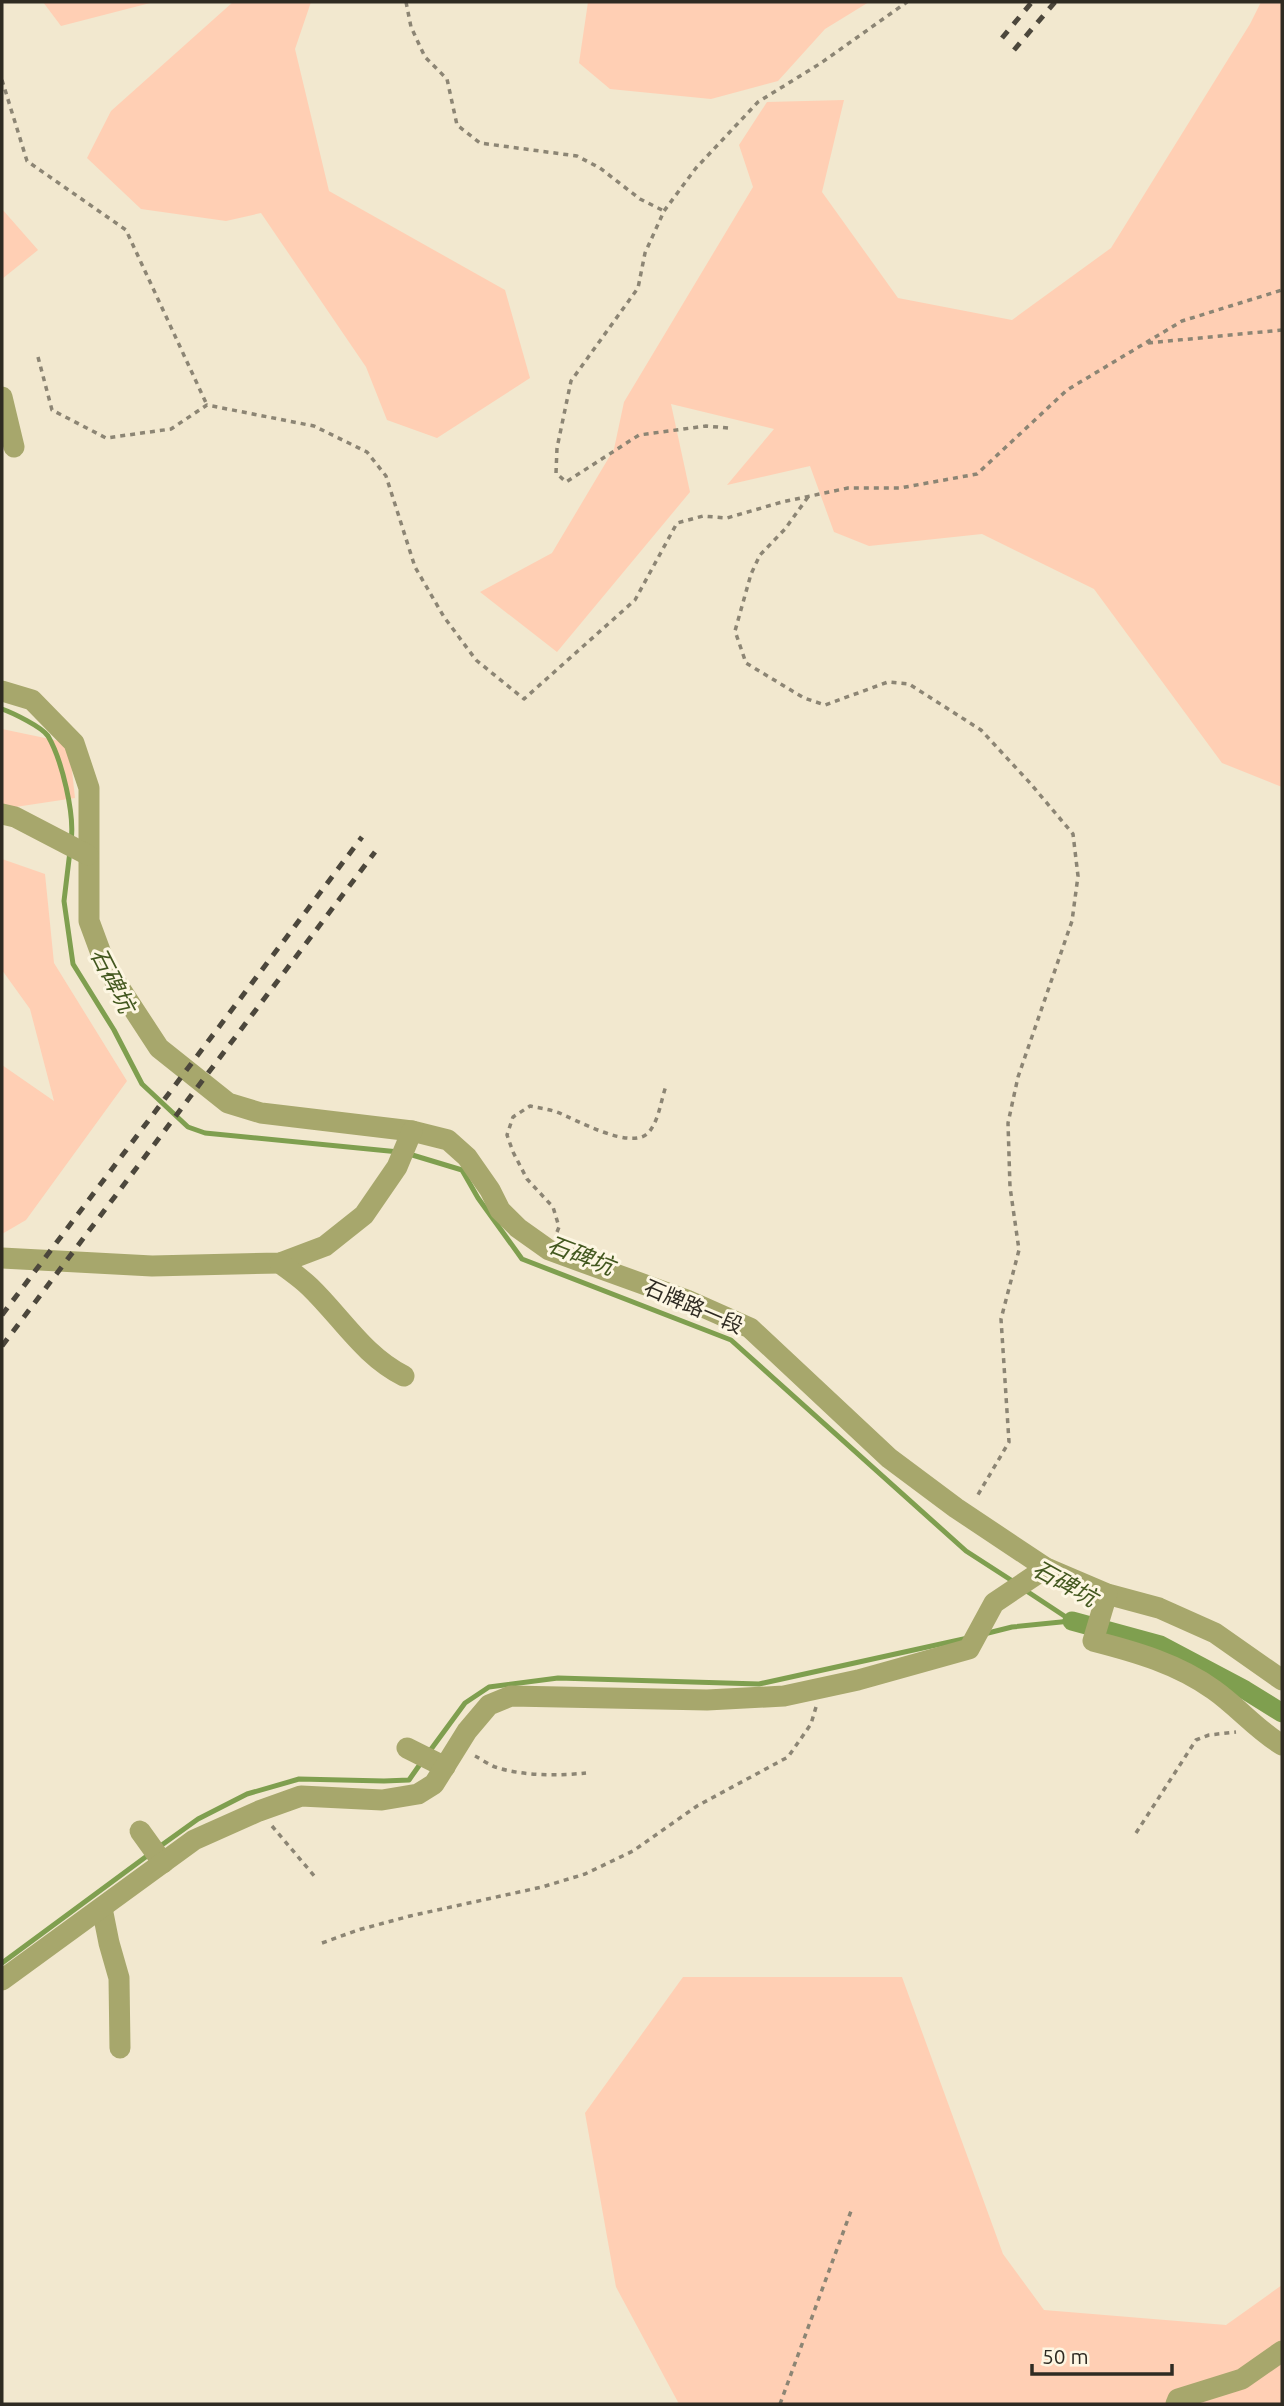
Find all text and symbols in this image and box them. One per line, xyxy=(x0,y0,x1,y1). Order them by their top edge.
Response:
water label: 石碑坑 xyxy=(86,944,141,1019)
water label: 石碑坑 xyxy=(544,1231,620,1280)
street label: 石牌路一段 xyxy=(641,1274,747,1338)
water label: 石碑坑 xyxy=(1029,1555,1104,1612)
scale bar xyxy=(1032,2332,1172,2376)
text: 50 m xyxy=(1042,2344,1089,2368)

